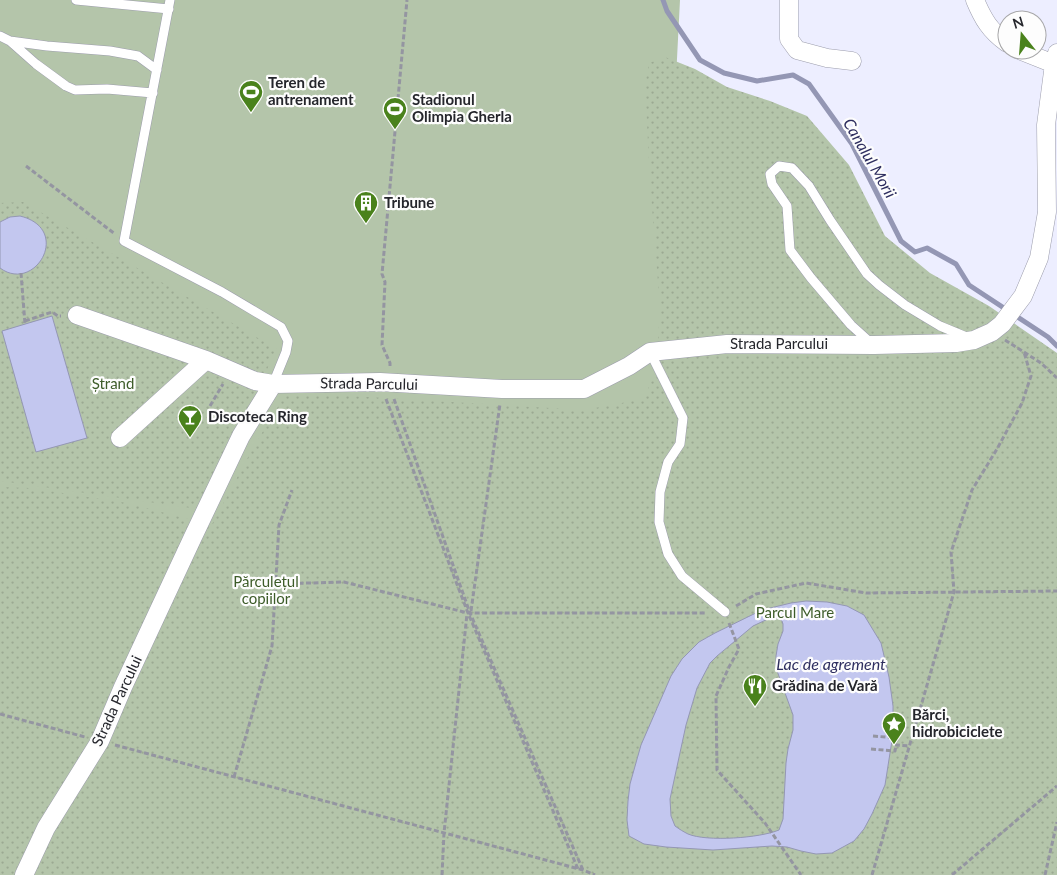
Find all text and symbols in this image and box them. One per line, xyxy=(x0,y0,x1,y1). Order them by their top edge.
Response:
north arrow xyxy=(997,10,1047,60)
text: N xyxy=(1010,12,1026,32)
place label: Teren de antrenament xyxy=(268,73,354,108)
sports icon: Teren de antrenament xyxy=(238,79,264,113)
place label: Stadionul Olimpia Gherla xyxy=(412,90,512,125)
sports icon: Stadionul Olimpia Gherla xyxy=(382,96,408,130)
water label: Canalul Morii xyxy=(840,115,901,201)
building icon: Tribune xyxy=(353,190,379,224)
place label: Tribune xyxy=(384,193,434,211)
street label: Strada Parcului xyxy=(730,334,828,352)
street label: Strada Parcului xyxy=(320,373,418,393)
park label: Ștrand xyxy=(92,374,134,392)
bar icon: Discoteca Ring xyxy=(177,404,203,438)
place label: Discoteca Ring xyxy=(208,407,307,425)
park label: Părculețul copiilor xyxy=(233,572,299,607)
park label: Parcul Mare xyxy=(756,603,834,621)
street label: Strada Parcului xyxy=(87,652,145,749)
water label: Lac de agrement xyxy=(776,654,886,673)
restaurant icon: Grădina de Vară xyxy=(742,673,768,707)
place label: Grădina de Vară xyxy=(772,676,878,694)
place label: Bărci, hidrobiciclete xyxy=(912,705,1003,740)
place icon: Bărci, hidrobiciclete xyxy=(881,711,907,745)

